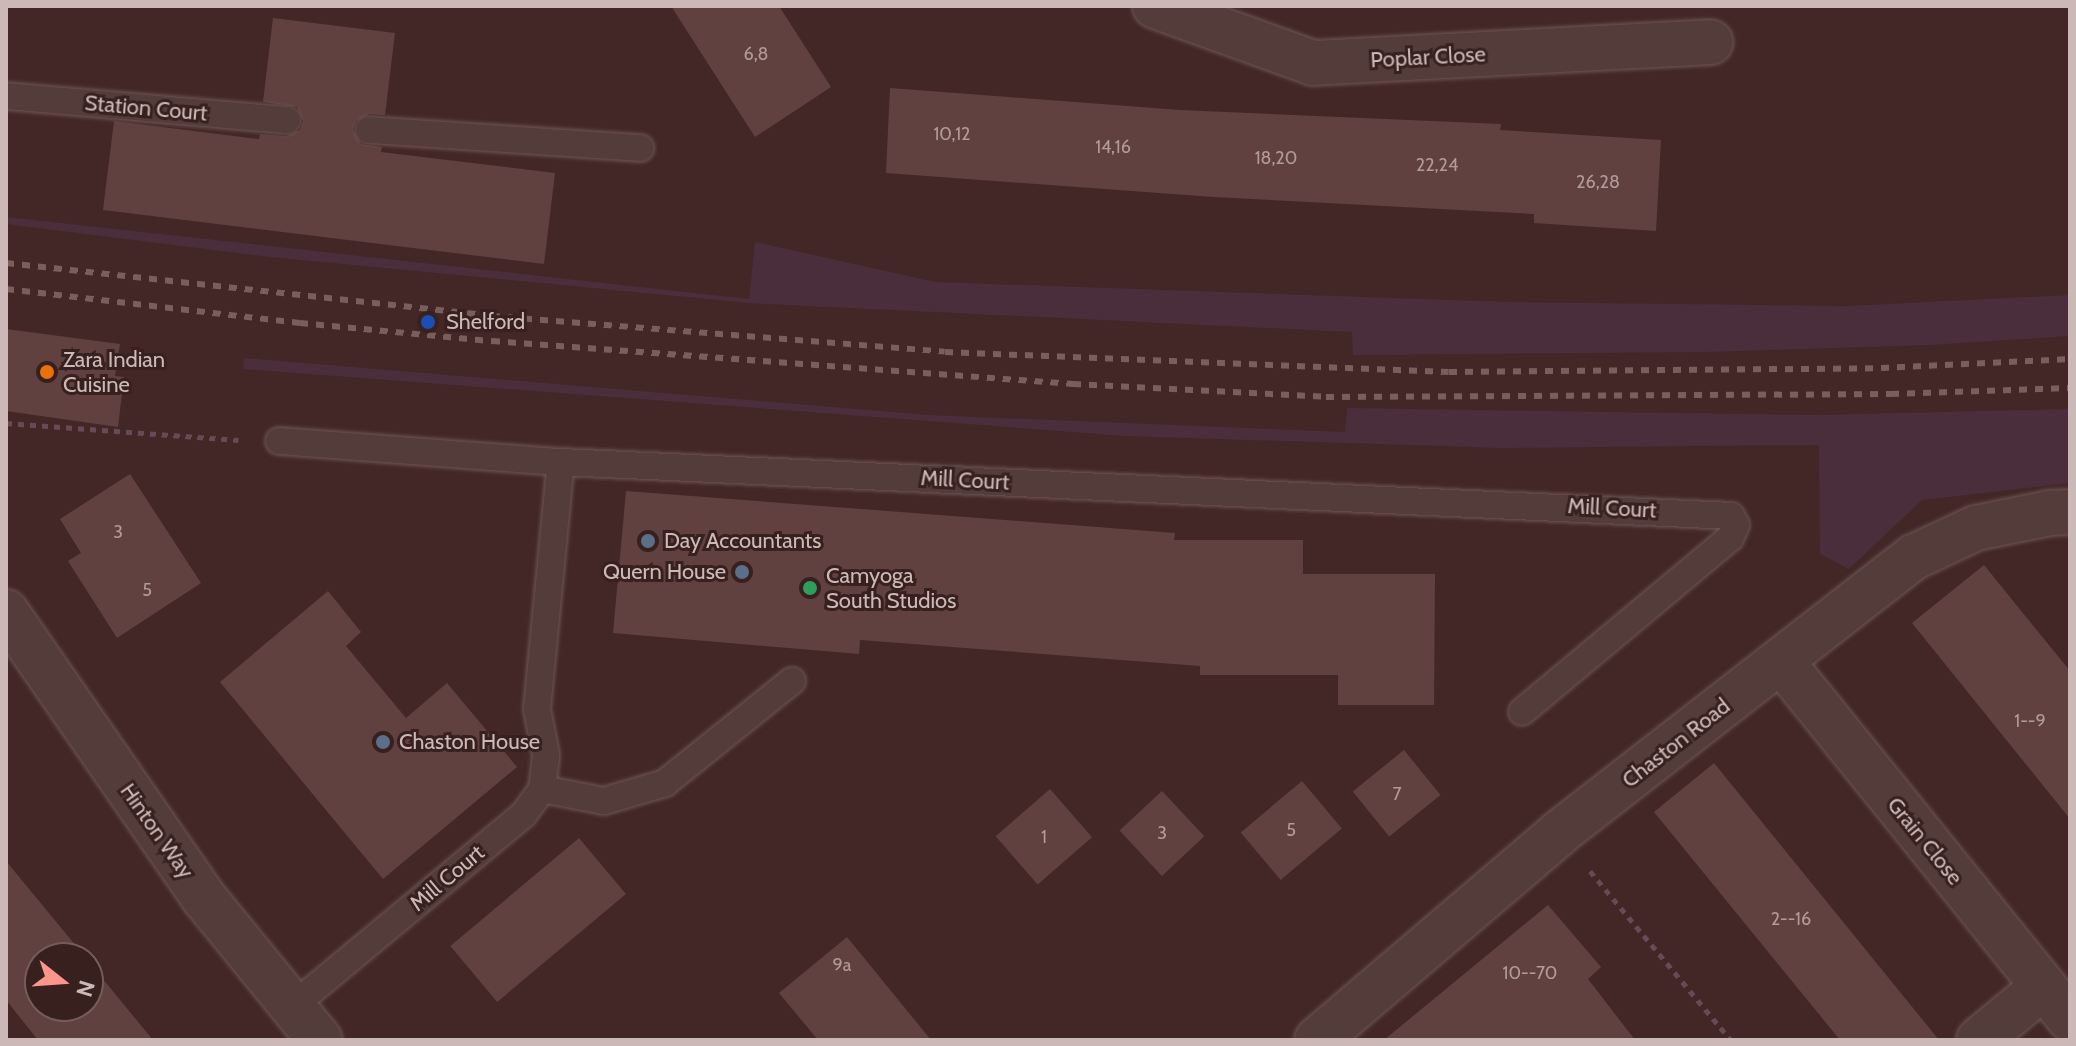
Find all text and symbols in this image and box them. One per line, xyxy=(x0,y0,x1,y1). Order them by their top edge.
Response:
street label: Poplar Close xyxy=(1370,41,1486,73)
house number: 6,8 xyxy=(743,43,769,65)
street label: Station Court xyxy=(84,89,208,127)
house number: 10,12 xyxy=(933,123,971,145)
house number: 14,16 xyxy=(1095,136,1131,158)
house number: 18,20 xyxy=(1255,147,1297,169)
house number: 22,24 xyxy=(1416,154,1458,176)
house number: 26,28 xyxy=(1576,171,1620,193)
place label: Shelford xyxy=(446,309,525,335)
marker: Shelford xyxy=(417,311,439,333)
place label: Zara Indian Cuisine xyxy=(63,346,165,398)
marker: Zara Indian Cuisine xyxy=(38,363,56,381)
street label: Mill Court xyxy=(920,464,1010,496)
street label: Mill Court xyxy=(1567,492,1657,524)
house number: 3 xyxy=(113,521,123,543)
place label: Day Accountants xyxy=(664,528,821,554)
marker: Day Accountants xyxy=(639,532,657,550)
place label: Quern House xyxy=(603,559,726,585)
place label: Camyoga South Studios xyxy=(826,562,956,614)
marker: Quern House xyxy=(733,563,751,581)
house number: 5 xyxy=(142,579,152,601)
marker: Camyoga South Studios xyxy=(801,579,819,597)
street label: Chaston Road xyxy=(1617,693,1735,793)
house number: 1--9 xyxy=(2014,710,2046,732)
place label: Chaston House xyxy=(399,729,540,755)
marker: Chaston House xyxy=(374,733,392,751)
street label: Hinton Way xyxy=(115,778,199,884)
house number: 7 xyxy=(1392,783,1402,805)
street label: Grain Close xyxy=(1882,792,1968,890)
house number: 5 xyxy=(1286,819,1296,841)
house number: 3 xyxy=(1157,822,1167,844)
house number: 1 xyxy=(1041,826,1047,848)
street label: Mill Court xyxy=(404,839,490,917)
house number: 2--16 xyxy=(1771,908,1811,930)
north arrow xyxy=(24,942,104,1022)
house number: 9a xyxy=(833,954,851,976)
house number: 10--70 xyxy=(1503,962,1557,984)
text: N xyxy=(70,977,101,1000)

